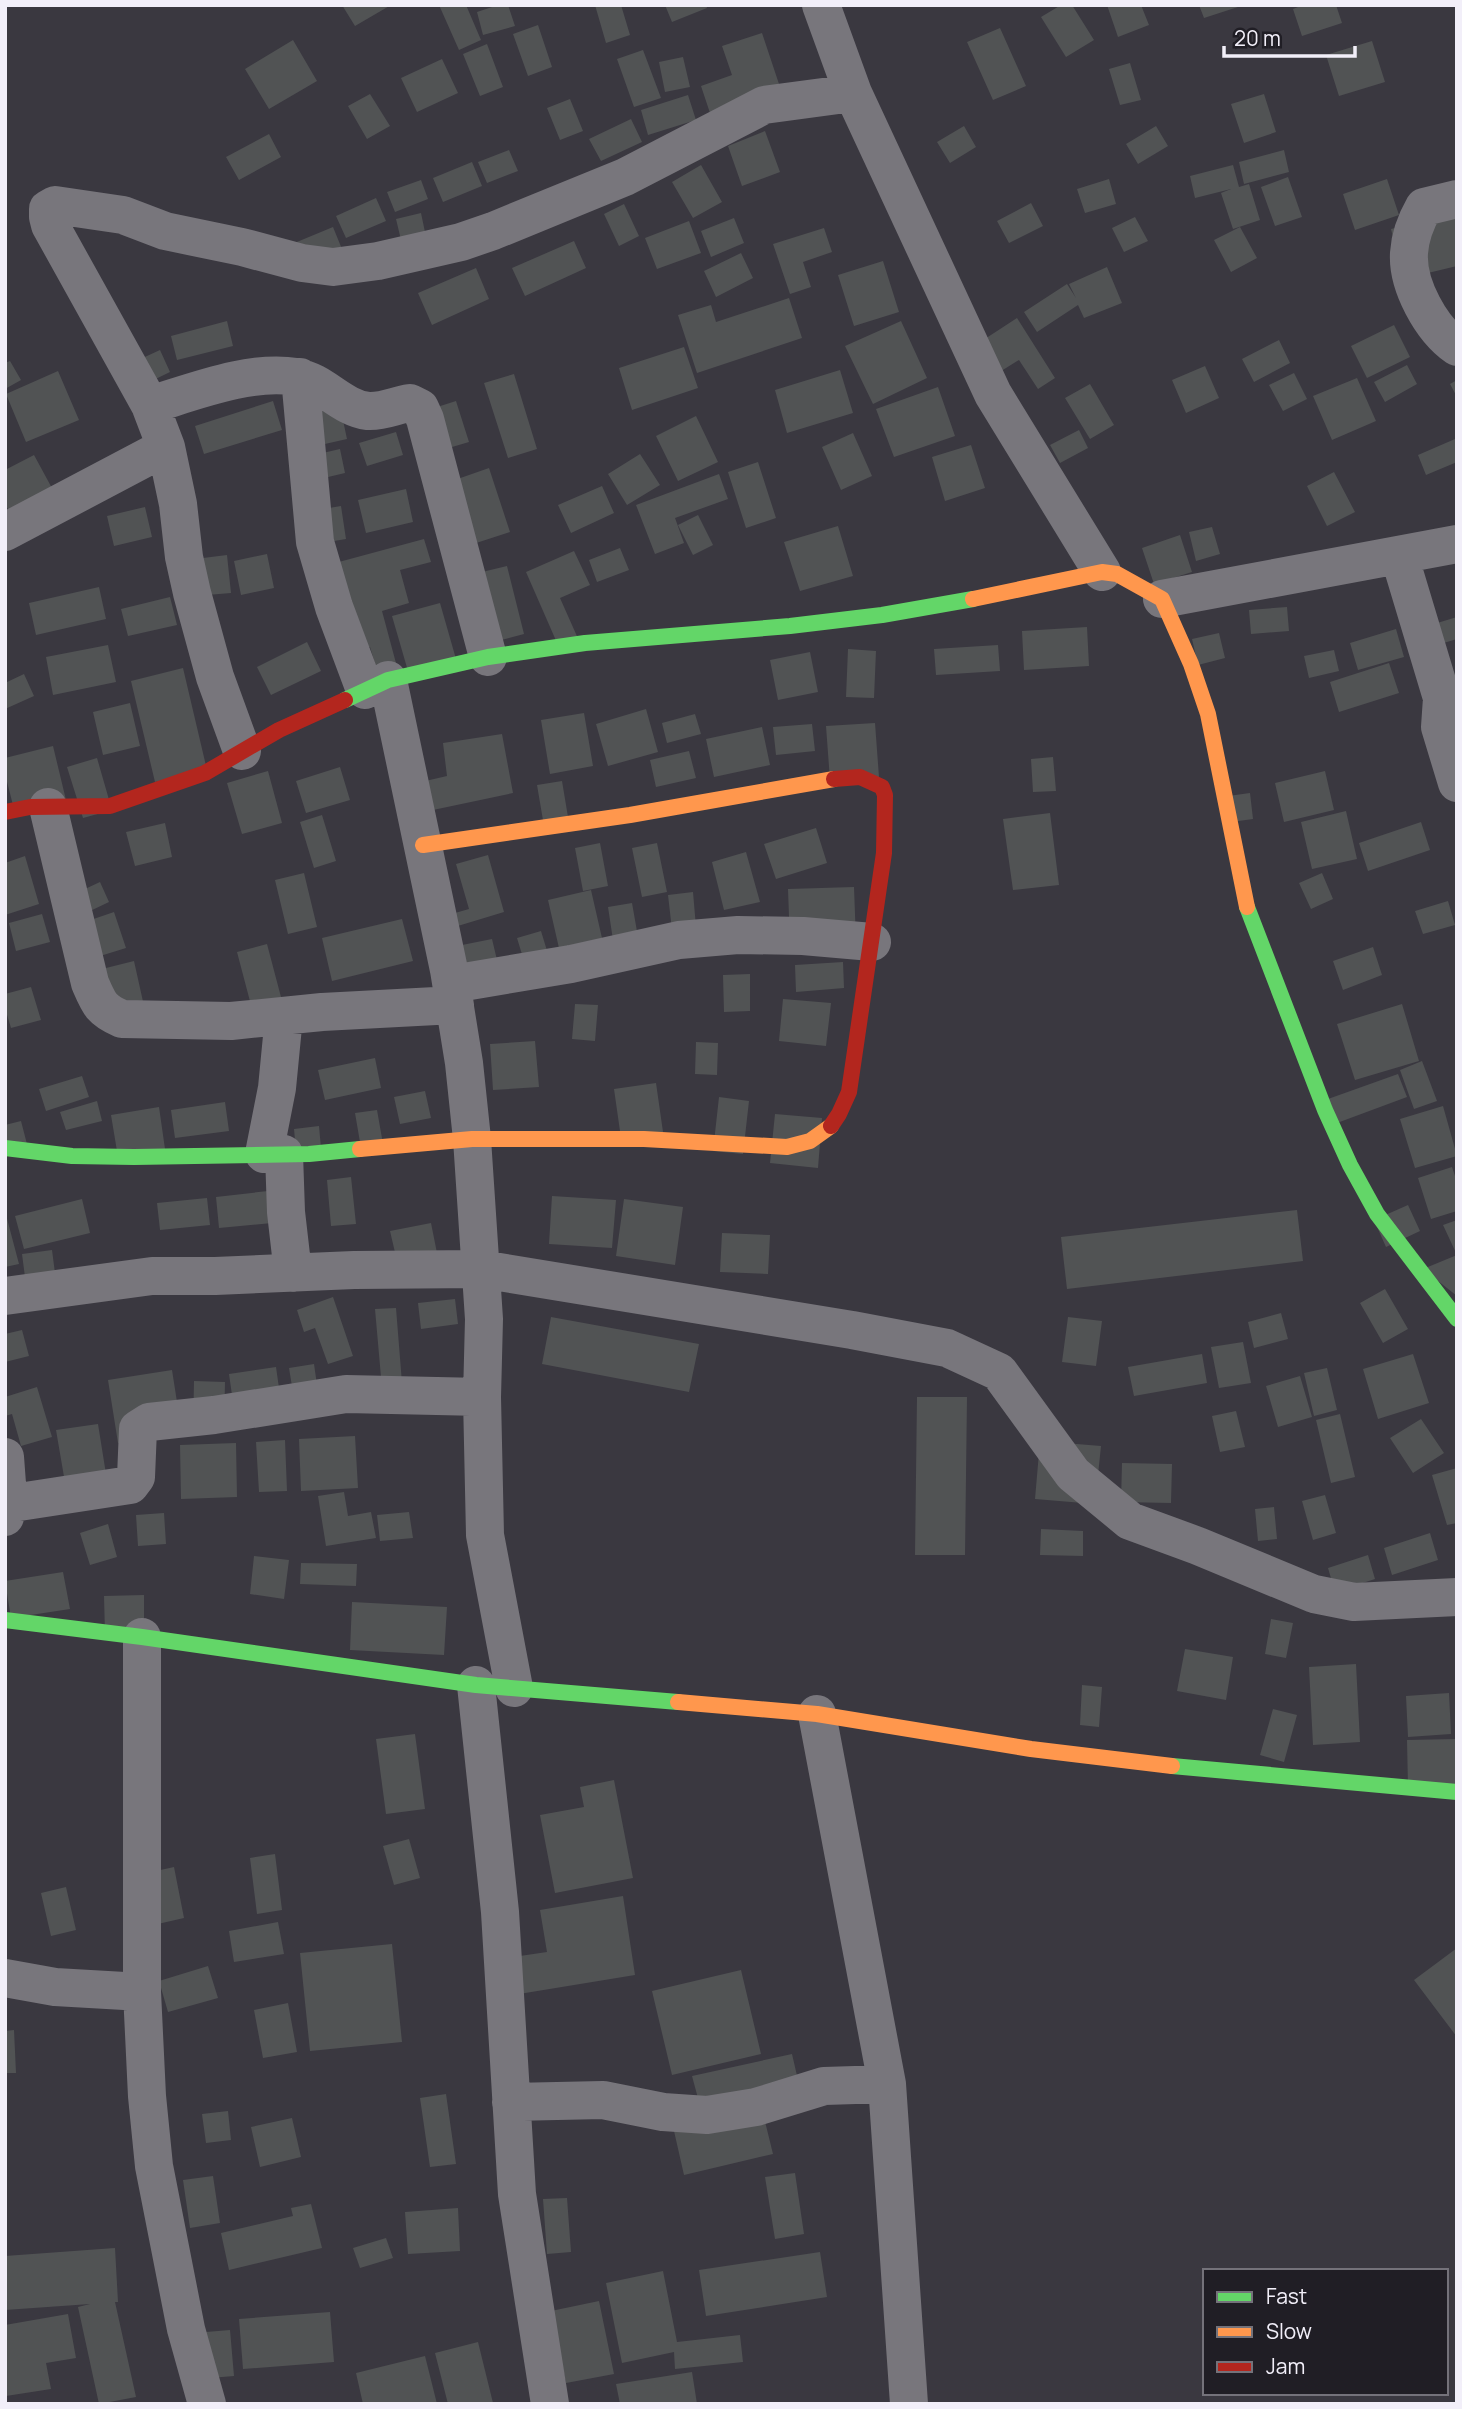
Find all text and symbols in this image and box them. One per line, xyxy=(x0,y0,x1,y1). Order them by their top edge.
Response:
scale bar xyxy=(1224,14,1355,58)
text: 20 m xyxy=(1234,24,1281,52)
legend xyxy=(1203,2269,1448,2395)
text: Fast xyxy=(1266,2282,1307,2310)
text: Slow xyxy=(1266,2317,1312,2345)
text: Jam xyxy=(1266,2352,1305,2380)

